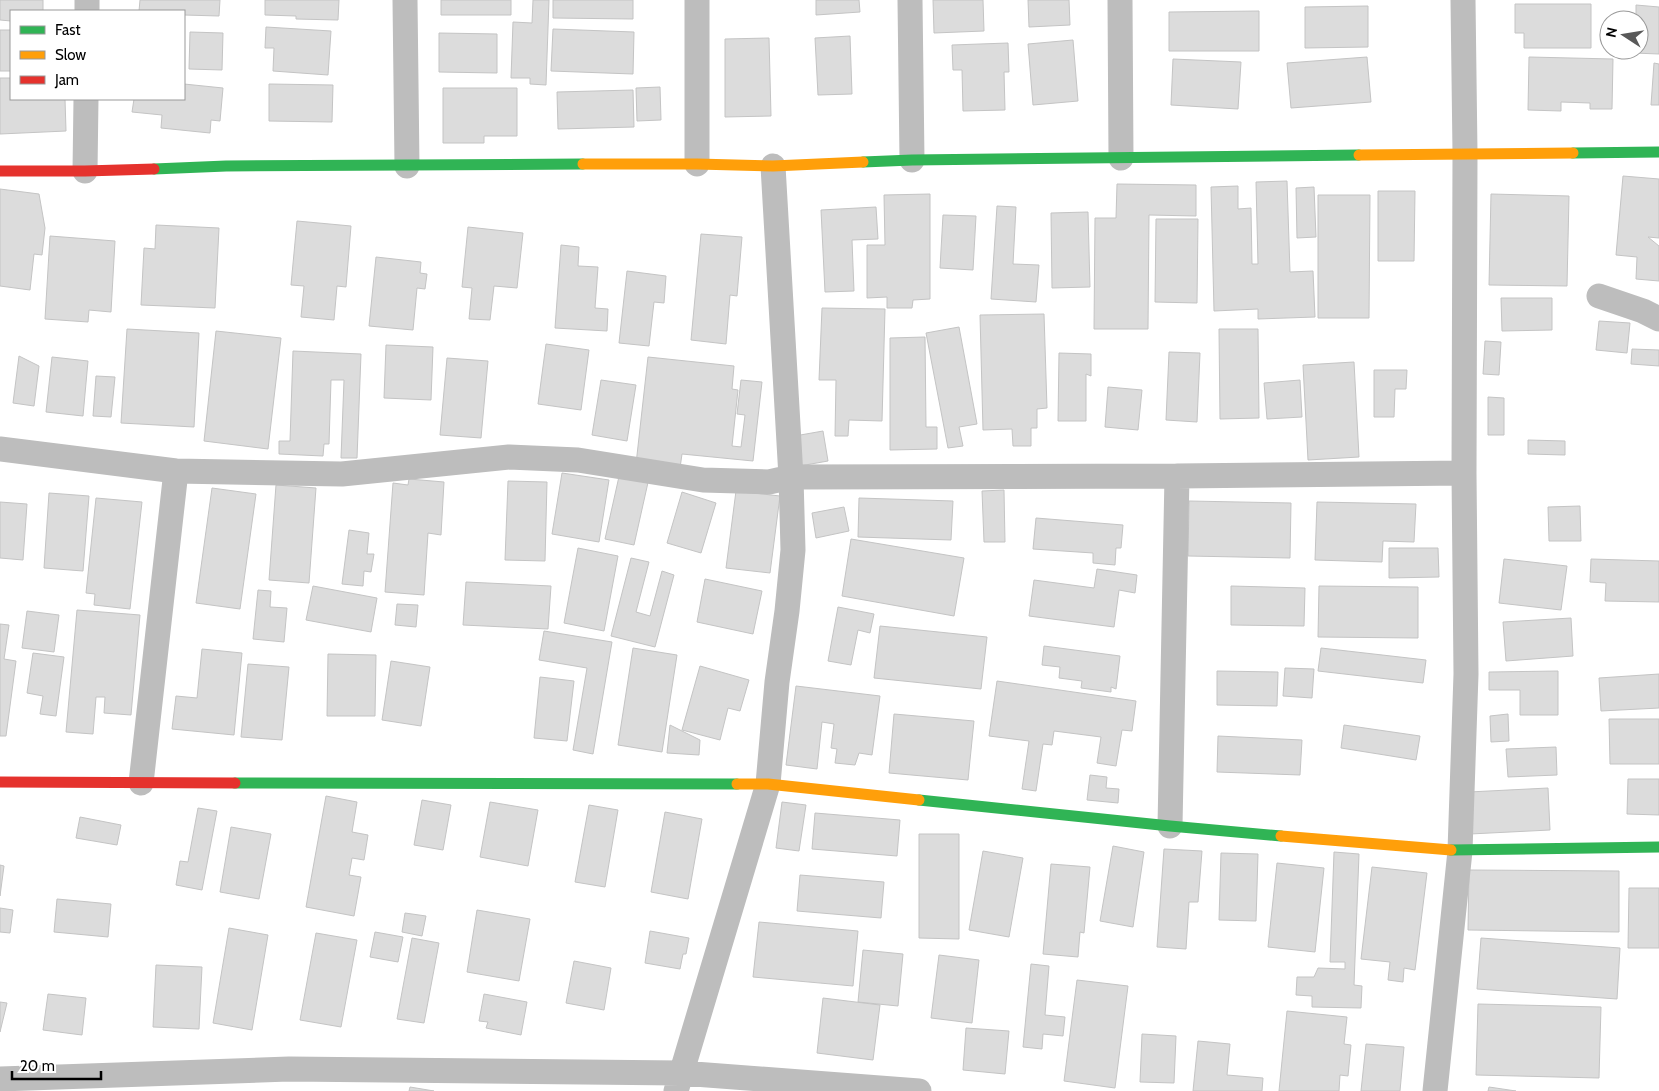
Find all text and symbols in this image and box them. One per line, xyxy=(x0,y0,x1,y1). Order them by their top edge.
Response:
legend xyxy=(10,10,185,100)
north arrow xyxy=(1599,10,1649,60)
text: Fast xyxy=(55,21,80,39)
text: N xyxy=(1601,26,1621,39)
text: Slow xyxy=(55,46,86,64)
text: Jam xyxy=(54,71,79,89)
scale bar xyxy=(12,1048,101,1080)
text: 20 m xyxy=(20,1057,55,1075)

